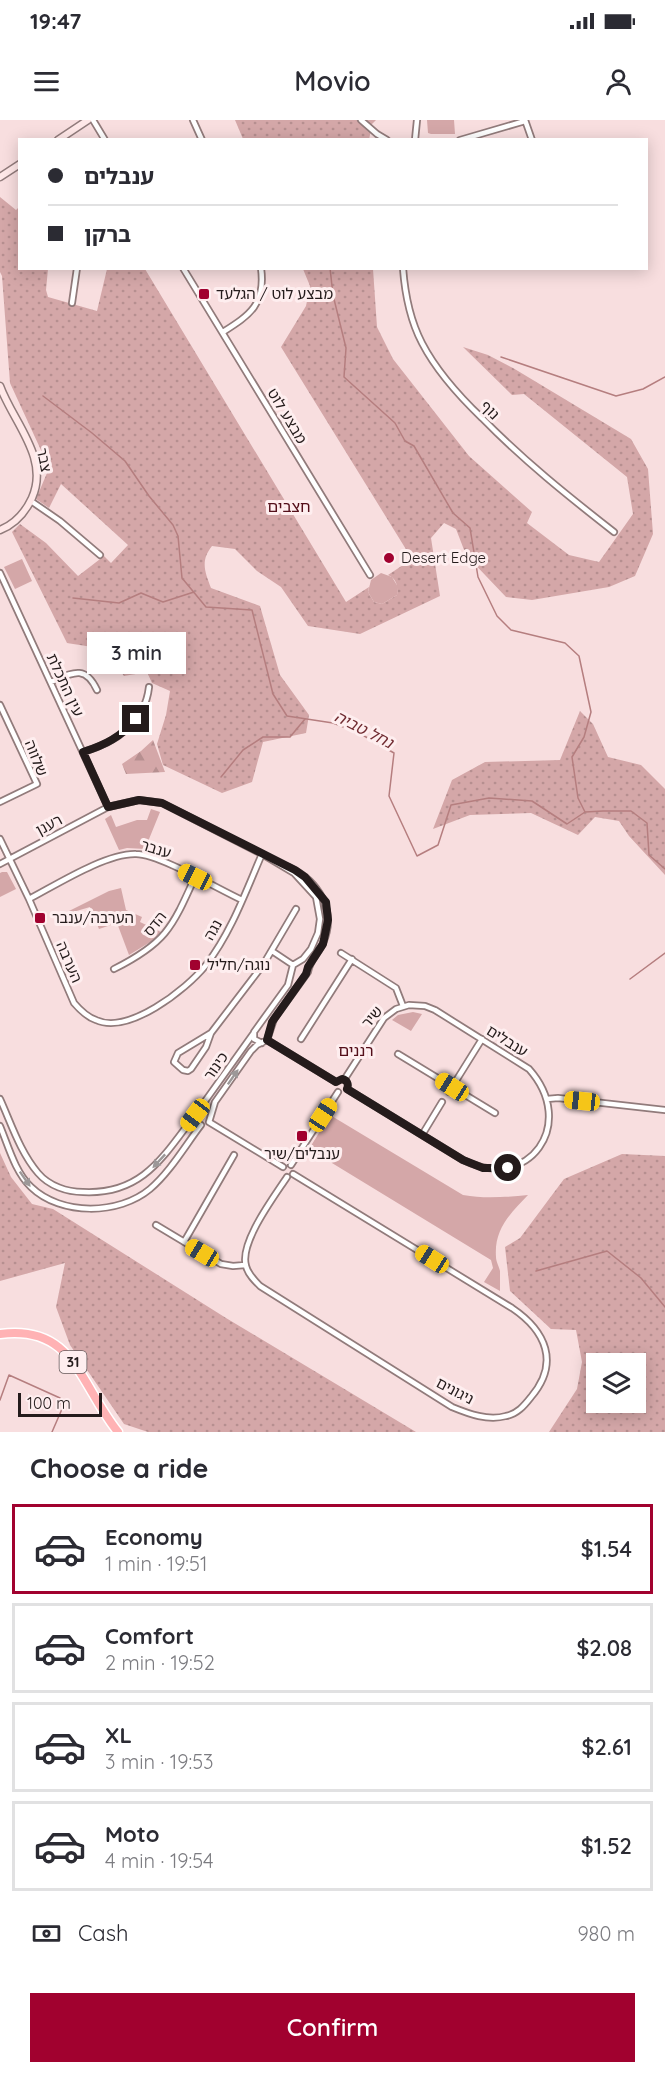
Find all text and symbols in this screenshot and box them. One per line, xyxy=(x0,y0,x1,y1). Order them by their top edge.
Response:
text: 19:47 xyxy=(30,7,81,35)
text: Movio xyxy=(294,64,371,98)
icon: menu xyxy=(30,65,63,98)
icon: person xyxy=(602,65,635,98)
text: ענבלים xyxy=(84,162,154,190)
text: ברקן xyxy=(84,220,131,248)
place label: מבצע לוט / הגלעד xyxy=(216,284,333,303)
marker: מבצע לוט / הגלעד xyxy=(197,287,211,301)
street label: מבצע לוט xyxy=(263,385,311,447)
street label: נוף xyxy=(477,396,504,423)
street label: צבר xyxy=(33,446,56,474)
district label: חצבים xyxy=(267,496,311,516)
place label: Desert Edge xyxy=(401,548,486,567)
marker: Desert Edge xyxy=(382,551,396,565)
callout: 3 min xyxy=(86,632,186,674)
text: 3 min xyxy=(111,640,162,665)
street label: עין התכלת xyxy=(43,650,88,719)
route end xyxy=(122,705,149,732)
water label: נחל טביה xyxy=(331,706,397,753)
street label: שלווה xyxy=(21,737,52,779)
street label: רענן xyxy=(32,810,65,839)
street label: ענבר xyxy=(139,835,174,862)
car xyxy=(175,861,215,893)
street label: הדס xyxy=(139,907,170,940)
place label: הערבה/ענבר xyxy=(52,908,134,927)
marker: הערבה/ענבר xyxy=(33,911,47,925)
street label: נגה xyxy=(199,916,226,943)
street label: הערבה xyxy=(52,938,87,986)
place label: נוגה/חליל xyxy=(207,955,270,974)
marker: נוגה/חליל xyxy=(188,958,202,972)
street label: שיר xyxy=(357,1002,386,1032)
street label: ענבלים xyxy=(483,1021,532,1061)
district label: רננים xyxy=(338,1040,374,1060)
street label: כינור xyxy=(199,1048,232,1083)
one-way arrow xyxy=(227,1069,239,1085)
car xyxy=(432,1070,472,1104)
car xyxy=(563,1090,601,1112)
car xyxy=(177,1095,213,1135)
car xyxy=(306,1095,340,1135)
marker: ענבלים/שיר xyxy=(295,1129,309,1143)
place label: ענבלים/שיר xyxy=(264,1144,340,1163)
one-way arrow xyxy=(153,1153,166,1168)
route start xyxy=(494,1154,521,1181)
one-way arrow xyxy=(19,1170,31,1186)
car xyxy=(182,1236,222,1270)
car xyxy=(412,1242,452,1276)
road number: 31 xyxy=(60,1351,86,1373)
map controls xyxy=(586,1353,646,1413)
button: layers xyxy=(586,1353,646,1413)
street label: ניגונים xyxy=(433,1373,477,1408)
scale bar xyxy=(18,1390,102,1418)
text: 100 m xyxy=(27,1393,71,1413)
text: Choose a ride xyxy=(30,1451,208,1485)
icon: car xyxy=(33,1522,87,1576)
text: Economy xyxy=(105,1523,203,1551)
text: $1.54 xyxy=(581,1535,632,1563)
text: 1 min · 19:51 xyxy=(105,1551,207,1576)
icon: car xyxy=(33,1621,87,1675)
text: Comfort xyxy=(105,1622,194,1650)
text: $2.08 xyxy=(576,1634,632,1662)
text: 2 min · 19:52 xyxy=(105,1650,215,1675)
icon: car xyxy=(33,1720,87,1774)
text: XL xyxy=(105,1721,132,1749)
text: $2.61 xyxy=(582,1733,632,1761)
text: 3 min · 19:53 xyxy=(105,1749,214,1774)
icon: car xyxy=(33,1819,87,1873)
text: Moto xyxy=(105,1820,159,1848)
text: $1.52 xyxy=(581,1832,632,1860)
text: 4 min · 19:54 xyxy=(105,1848,214,1873)
icon: cash xyxy=(30,1917,63,1950)
text: Cash xyxy=(78,1919,129,1947)
text: 980 m xyxy=(577,1921,635,1946)
button: Confirm xyxy=(30,1993,635,2062)

